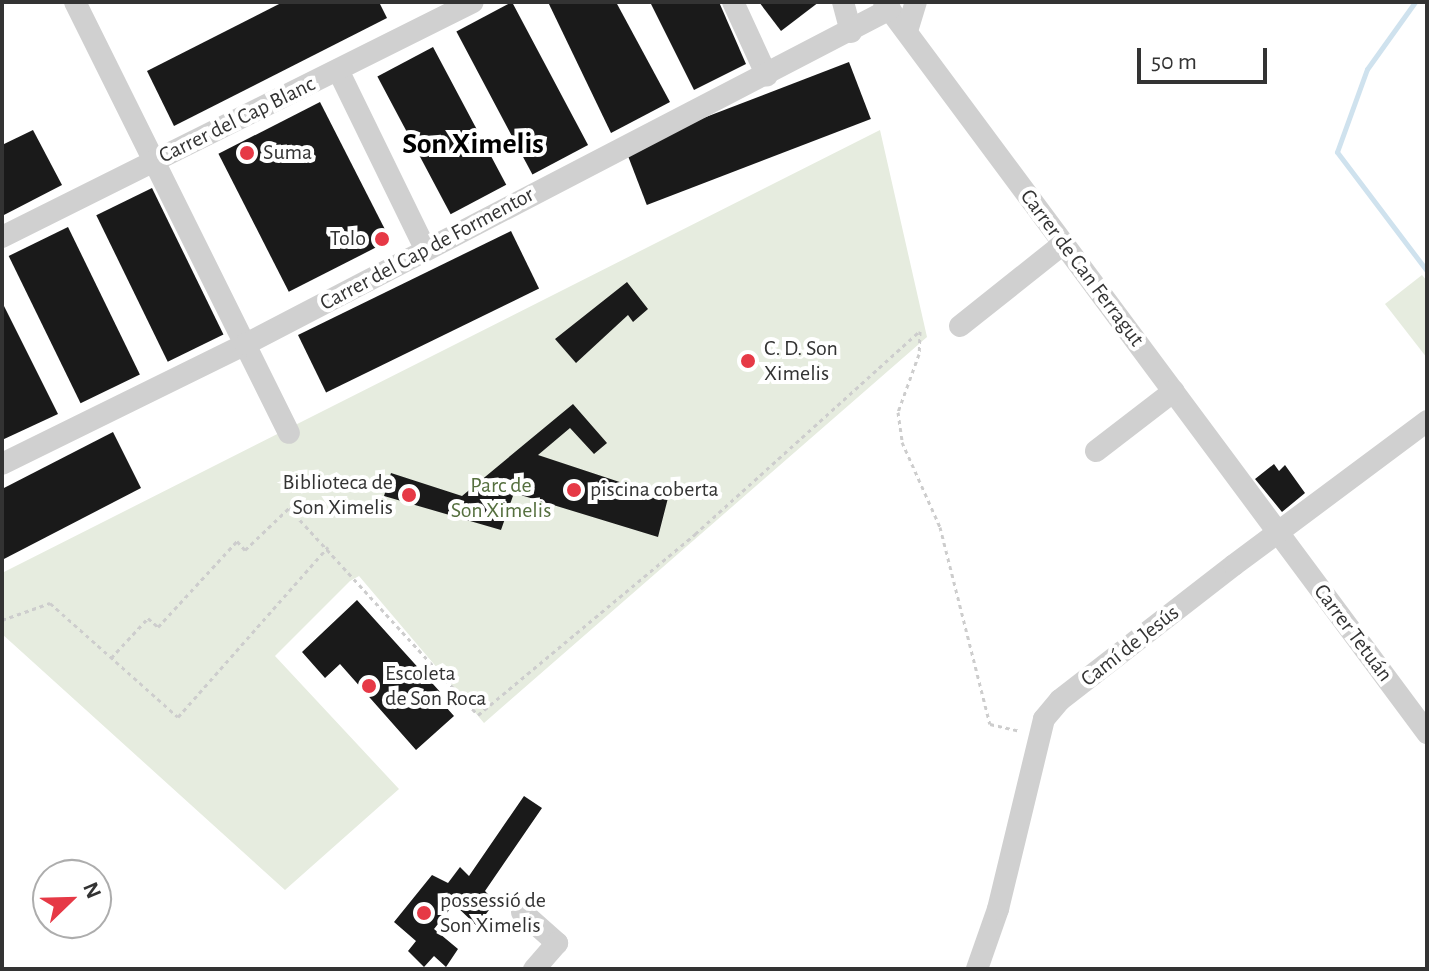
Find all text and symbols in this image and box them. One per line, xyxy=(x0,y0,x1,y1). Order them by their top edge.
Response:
scale bar xyxy=(1141,32,1271,82)
text: 50 m xyxy=(1151,50,1197,74)
street label: Carrer del Cap Blanc xyxy=(155,71,319,169)
district label: Son Ximelis xyxy=(402,126,544,162)
place label: Suma xyxy=(263,140,312,166)
marker: Suma xyxy=(238,144,256,162)
street label: Carrer del Cap de Formentor xyxy=(315,181,539,317)
street label: Carrer de Can Ferragut xyxy=(1014,184,1150,352)
place label: Tolo xyxy=(330,226,366,252)
marker: Tolo xyxy=(373,230,391,248)
place label: C. D. Son Ximelis xyxy=(764,335,838,386)
marker: C. D. Son Ximelis xyxy=(739,352,757,370)
place label: Biblioteca de Son Ximelis xyxy=(283,469,393,520)
park label: Parc de Son Ximelis xyxy=(451,472,551,524)
place label: piscina coberta xyxy=(590,477,719,503)
marker: piscina coberta xyxy=(565,481,583,499)
marker: Biblioteca de Son Ximelis xyxy=(400,486,418,504)
street label: Carrer Tetuán xyxy=(1308,579,1398,687)
street label: Camí de Jesús xyxy=(1076,600,1184,692)
place label: Escoleta de Son Roca xyxy=(385,660,486,712)
marker: Escoleta de Son Roca xyxy=(360,677,378,695)
north arrow xyxy=(32,859,112,939)
text: N xyxy=(79,879,105,902)
place label: possessió de Son Ximelis xyxy=(440,887,546,938)
marker: possessió de Son Ximelis xyxy=(415,904,433,922)

